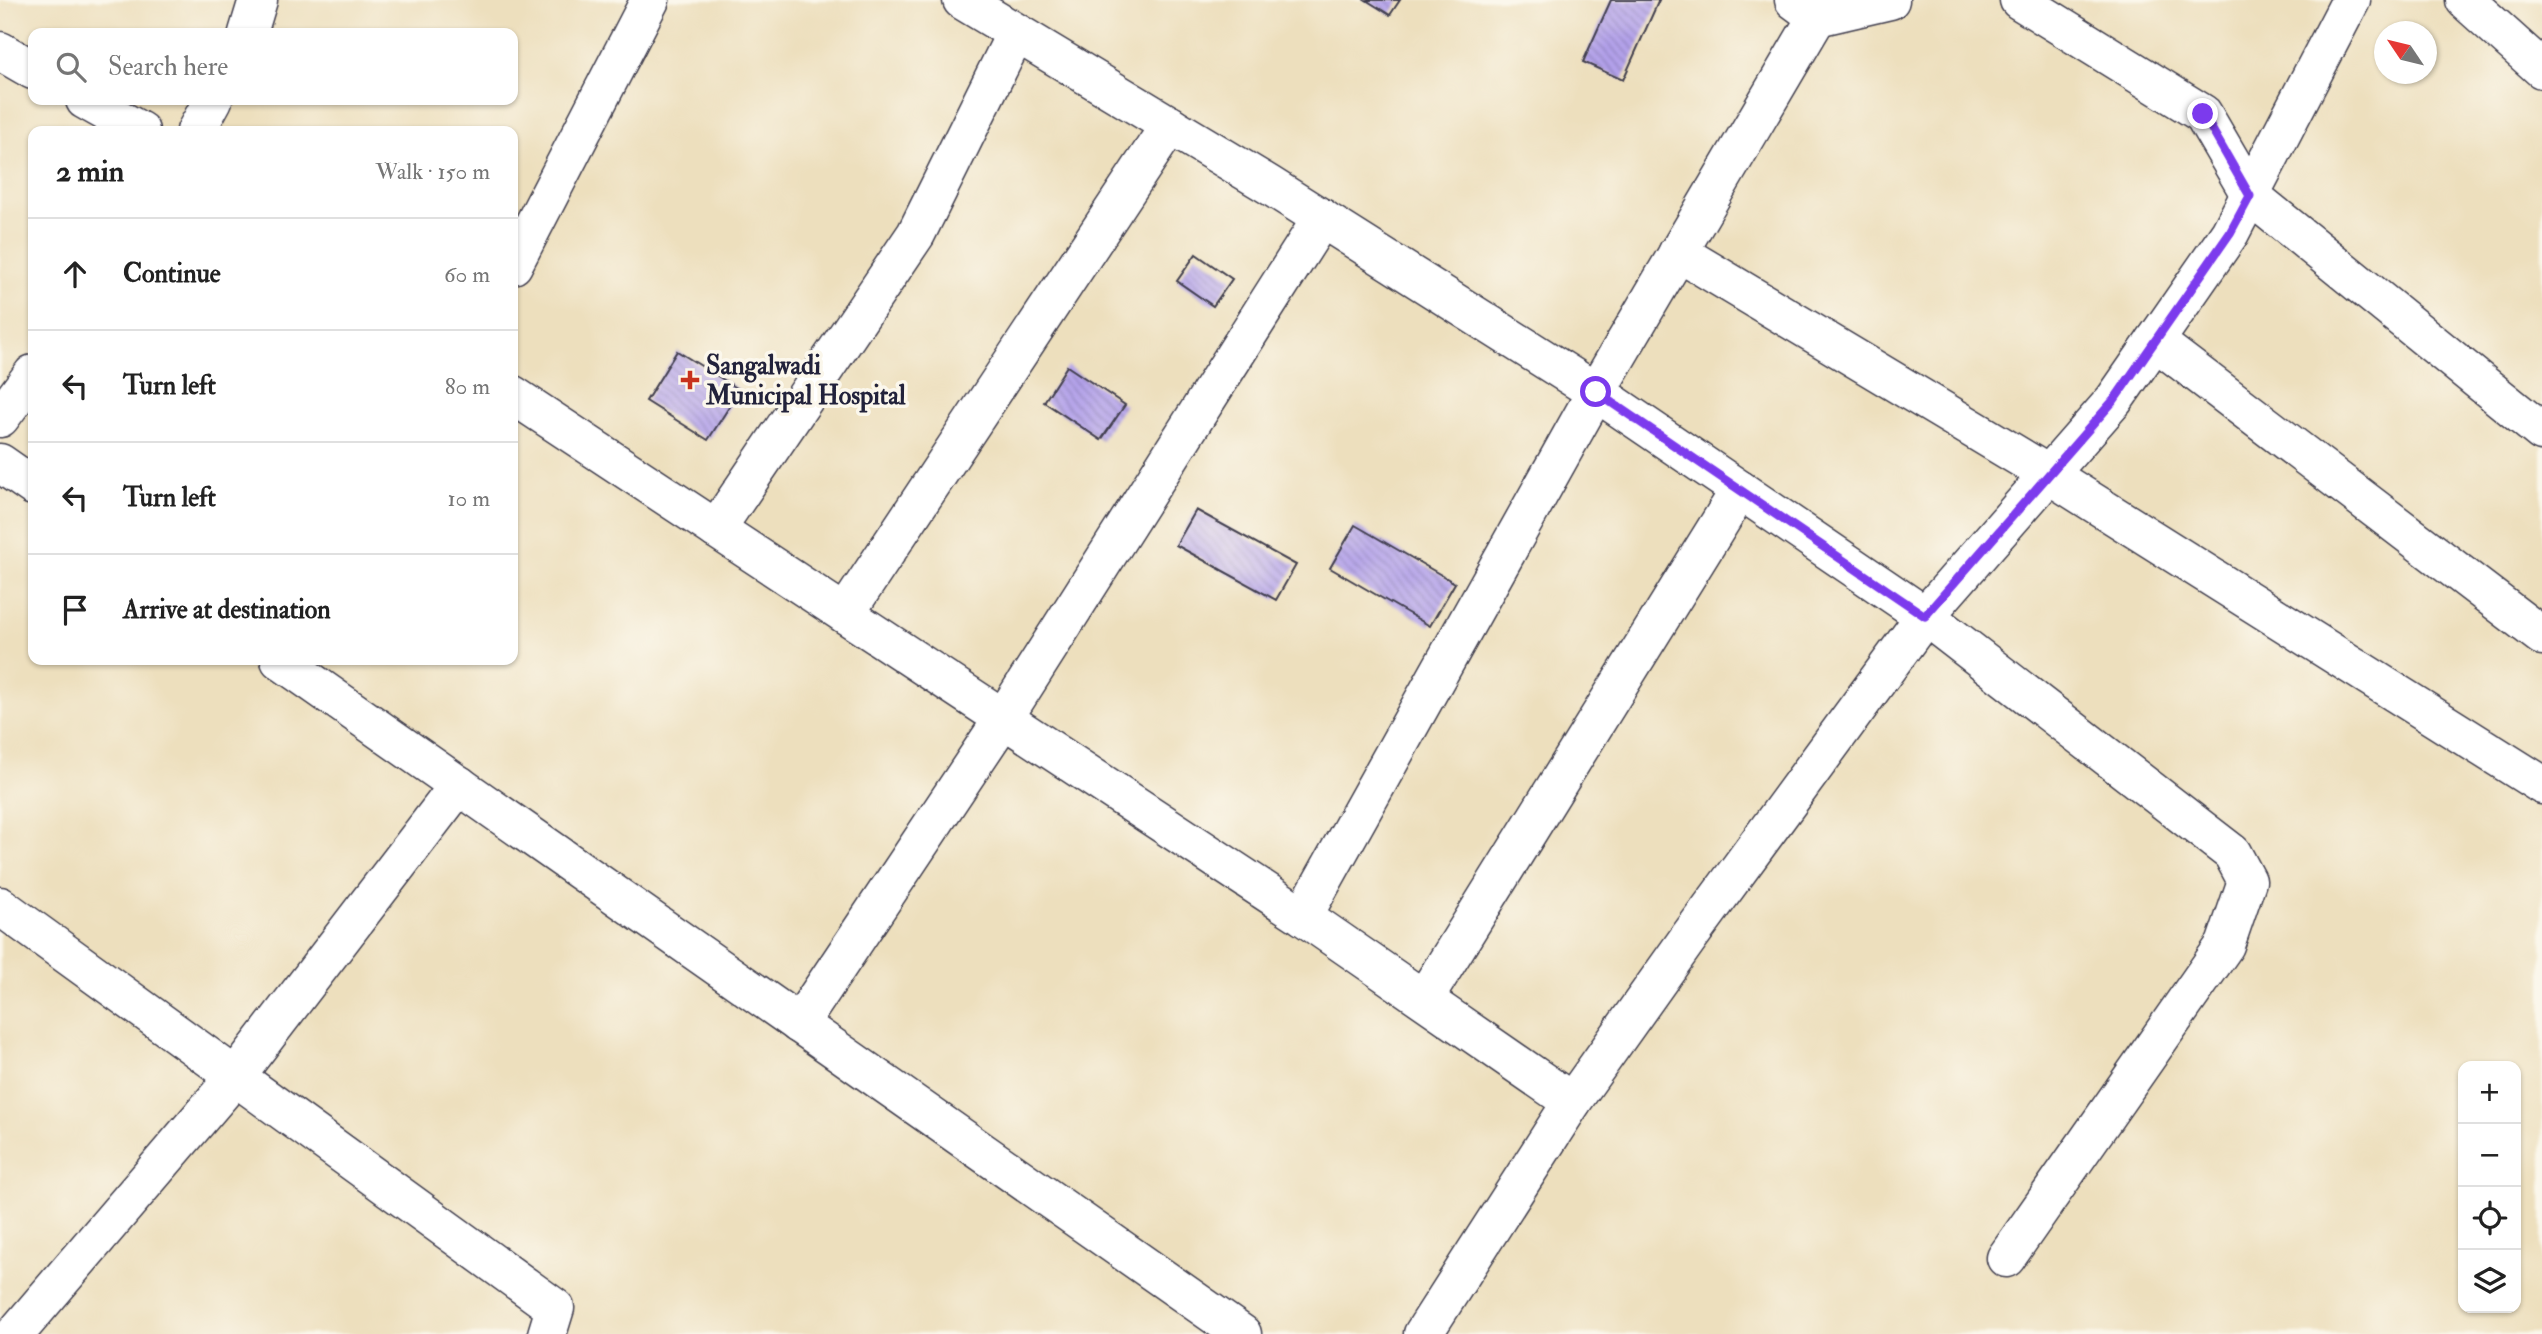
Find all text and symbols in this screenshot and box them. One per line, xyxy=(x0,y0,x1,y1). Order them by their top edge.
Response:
north arrow xyxy=(2374,21,2437,84)
search box xyxy=(28,28,518,105)
icon: search xyxy=(52,48,90,86)
text: Search here xyxy=(108,51,228,83)
route end xyxy=(2187,98,2218,129)
text: 2 min xyxy=(56,153,124,190)
text: Walk · 150 m xyxy=(376,157,490,186)
icon: ahead xyxy=(56,255,94,293)
text: Continue xyxy=(123,258,221,290)
text: 60 m xyxy=(444,260,490,289)
place label: Sangalwadi Municipal Hospital xyxy=(705,350,906,413)
icon: left xyxy=(56,367,94,405)
text: Turn left xyxy=(123,370,216,402)
marker: Sangalwadi Municipal Hospital xyxy=(680,370,700,390)
text: 80 m xyxy=(445,372,490,401)
route start xyxy=(1580,376,1611,407)
icon: left xyxy=(56,479,94,517)
text: Turn left xyxy=(123,482,216,514)
text: 10 m xyxy=(447,484,490,513)
icon: arrive xyxy=(56,591,94,629)
text: Arrive at destination xyxy=(123,594,331,626)
map controls xyxy=(2458,1061,2521,1313)
button: + xyxy=(2458,1061,2521,1124)
button: − xyxy=(2458,1124,2521,1187)
button: locate xyxy=(2458,1187,2521,1250)
button: layers xyxy=(2458,1250,2521,1313)

